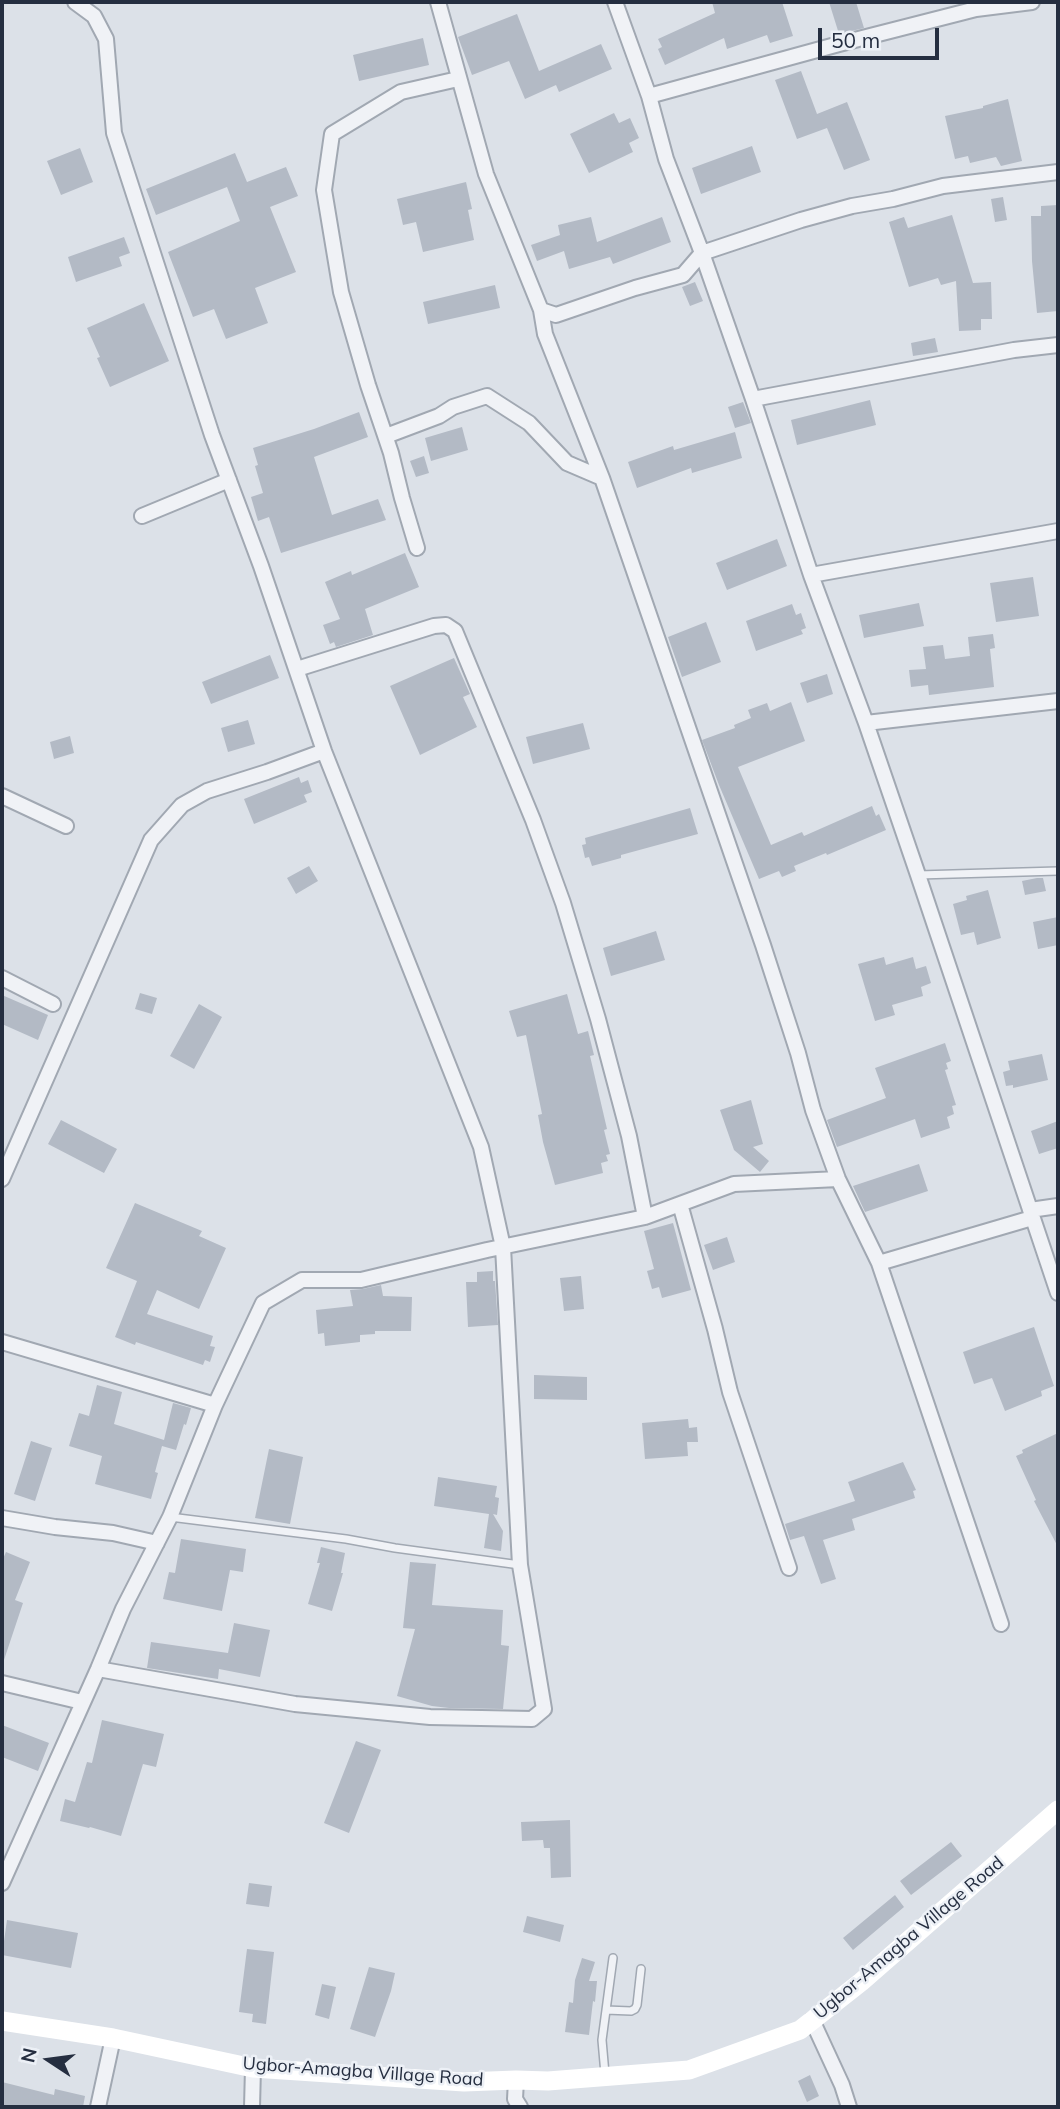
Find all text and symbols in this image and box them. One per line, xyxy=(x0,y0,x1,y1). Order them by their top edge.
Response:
scale bar xyxy=(822,14,943,58)
text: 50 m xyxy=(831,27,880,53)
street label: Ugbor-Amagba Village Road xyxy=(810,1852,1008,2024)
north arrow xyxy=(14,2025,84,2095)
text: N xyxy=(15,2046,42,2065)
street label: Ugbor-Amagba Village Road xyxy=(242,2053,484,2091)

